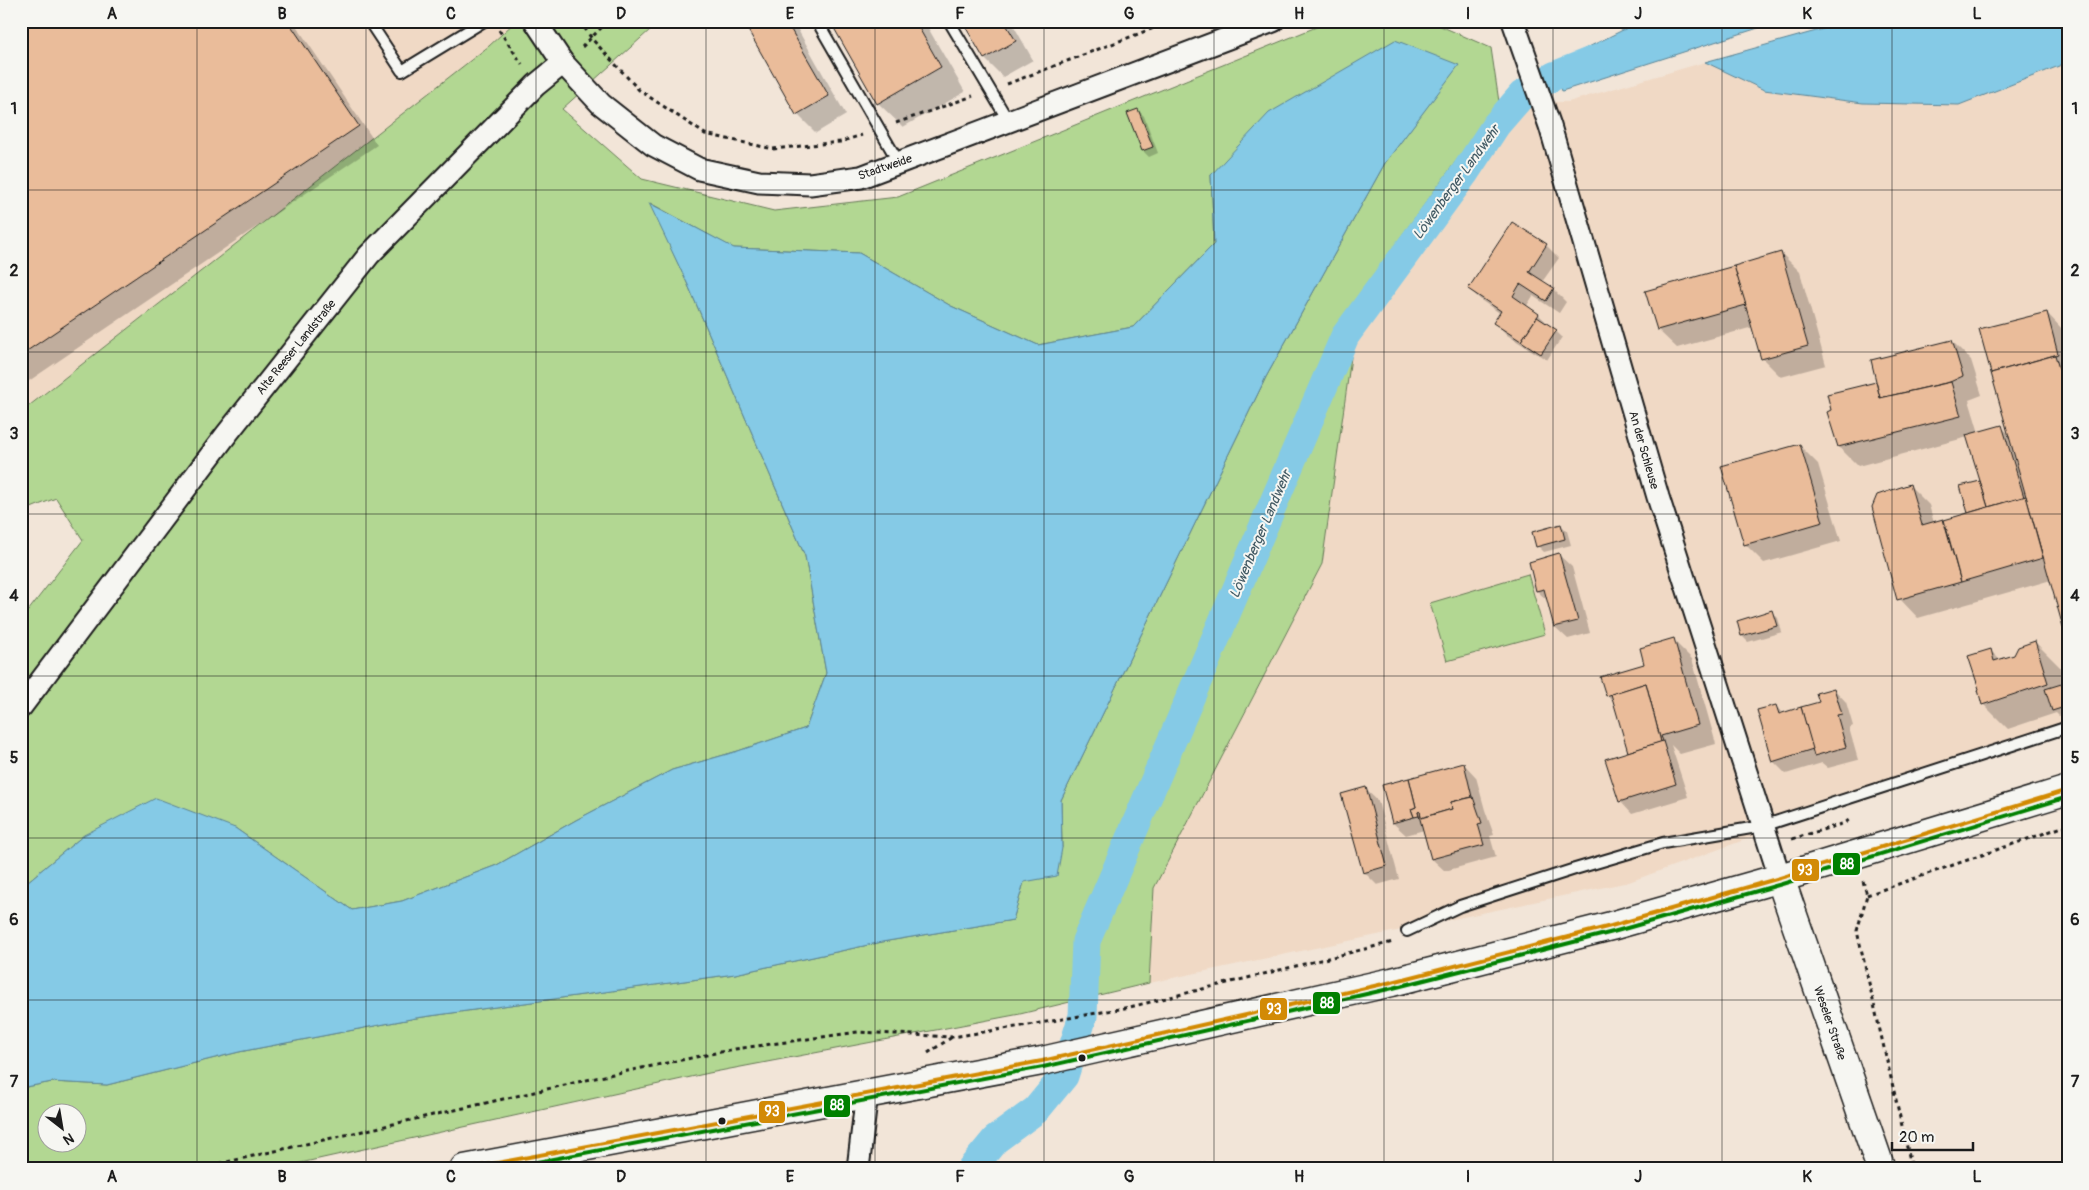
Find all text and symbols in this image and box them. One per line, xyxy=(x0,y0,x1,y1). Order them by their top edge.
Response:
text: A xyxy=(107,4,118,24)
text: B xyxy=(277,4,287,24)
text: C xyxy=(446,4,456,24)
text: D xyxy=(616,4,626,24)
text: E xyxy=(786,4,795,24)
text: F xyxy=(955,4,965,24)
text: G xyxy=(1124,4,1135,24)
text: H xyxy=(1294,4,1304,24)
text: I xyxy=(1466,4,1470,24)
text: J xyxy=(1634,4,1642,24)
text: K xyxy=(1802,4,1812,24)
text: L xyxy=(1972,4,1982,24)
text: 1 xyxy=(11,99,17,119)
text: 1 xyxy=(2072,99,2078,119)
water label: Löwenberger Landwehr xyxy=(1409,120,1505,243)
street label: Stadtweide xyxy=(856,151,914,184)
text: 2 xyxy=(10,261,19,281)
text: 2 xyxy=(2071,261,2080,281)
street label: Alte Reeser Landstraße xyxy=(253,297,339,398)
street label: An der Schleuse xyxy=(1625,409,1662,491)
text: 3 xyxy=(10,424,19,444)
text: 3 xyxy=(2071,424,2080,444)
water label: Löwenberger Landwehr xyxy=(1226,466,1296,601)
text: 4 xyxy=(9,586,19,606)
text: 4 xyxy=(2070,586,2080,606)
text: 5 xyxy=(10,748,19,768)
text: 5 xyxy=(2071,748,2080,768)
line badge: 88 xyxy=(1832,852,1861,876)
text: 88 xyxy=(1840,856,1854,873)
line badge: 93 xyxy=(1791,858,1820,882)
text: 93 xyxy=(1797,862,1813,879)
text: 6 xyxy=(9,910,19,930)
text: 6 xyxy=(2070,910,2080,930)
street label: Weseler Straße xyxy=(1810,984,1849,1062)
line badge: 88 xyxy=(1312,991,1341,1015)
text: 88 xyxy=(1320,995,1334,1012)
line badge: 93 xyxy=(1259,997,1288,1021)
text: 93 xyxy=(1266,1001,1282,1018)
unlabelled marker xyxy=(1077,1053,1087,1063)
text: 7 xyxy=(10,1072,19,1092)
text: 7 xyxy=(2071,1072,2080,1092)
line badge: 88 xyxy=(823,1094,851,1118)
text: 88 xyxy=(830,1097,844,1114)
line badge: 93 xyxy=(758,1100,786,1124)
north arrow xyxy=(38,1102,88,1152)
text: 93 xyxy=(764,1103,780,1120)
unlabelled marker xyxy=(717,1116,727,1126)
scale bar xyxy=(1892,1120,1973,1152)
text: 20 m xyxy=(1899,1128,1934,1147)
text: N xyxy=(60,1129,77,1148)
text: A xyxy=(107,1167,118,1187)
text: B xyxy=(277,1167,287,1187)
text: C xyxy=(446,1167,456,1187)
text: D xyxy=(616,1167,626,1187)
text: E xyxy=(786,1167,795,1187)
text: F xyxy=(955,1167,965,1187)
text: G xyxy=(1124,1167,1135,1187)
text: H xyxy=(1294,1167,1304,1187)
text: I xyxy=(1466,1167,1470,1187)
text: J xyxy=(1634,1167,1642,1187)
text: K xyxy=(1802,1167,1812,1187)
text: L xyxy=(1972,1167,1982,1187)

